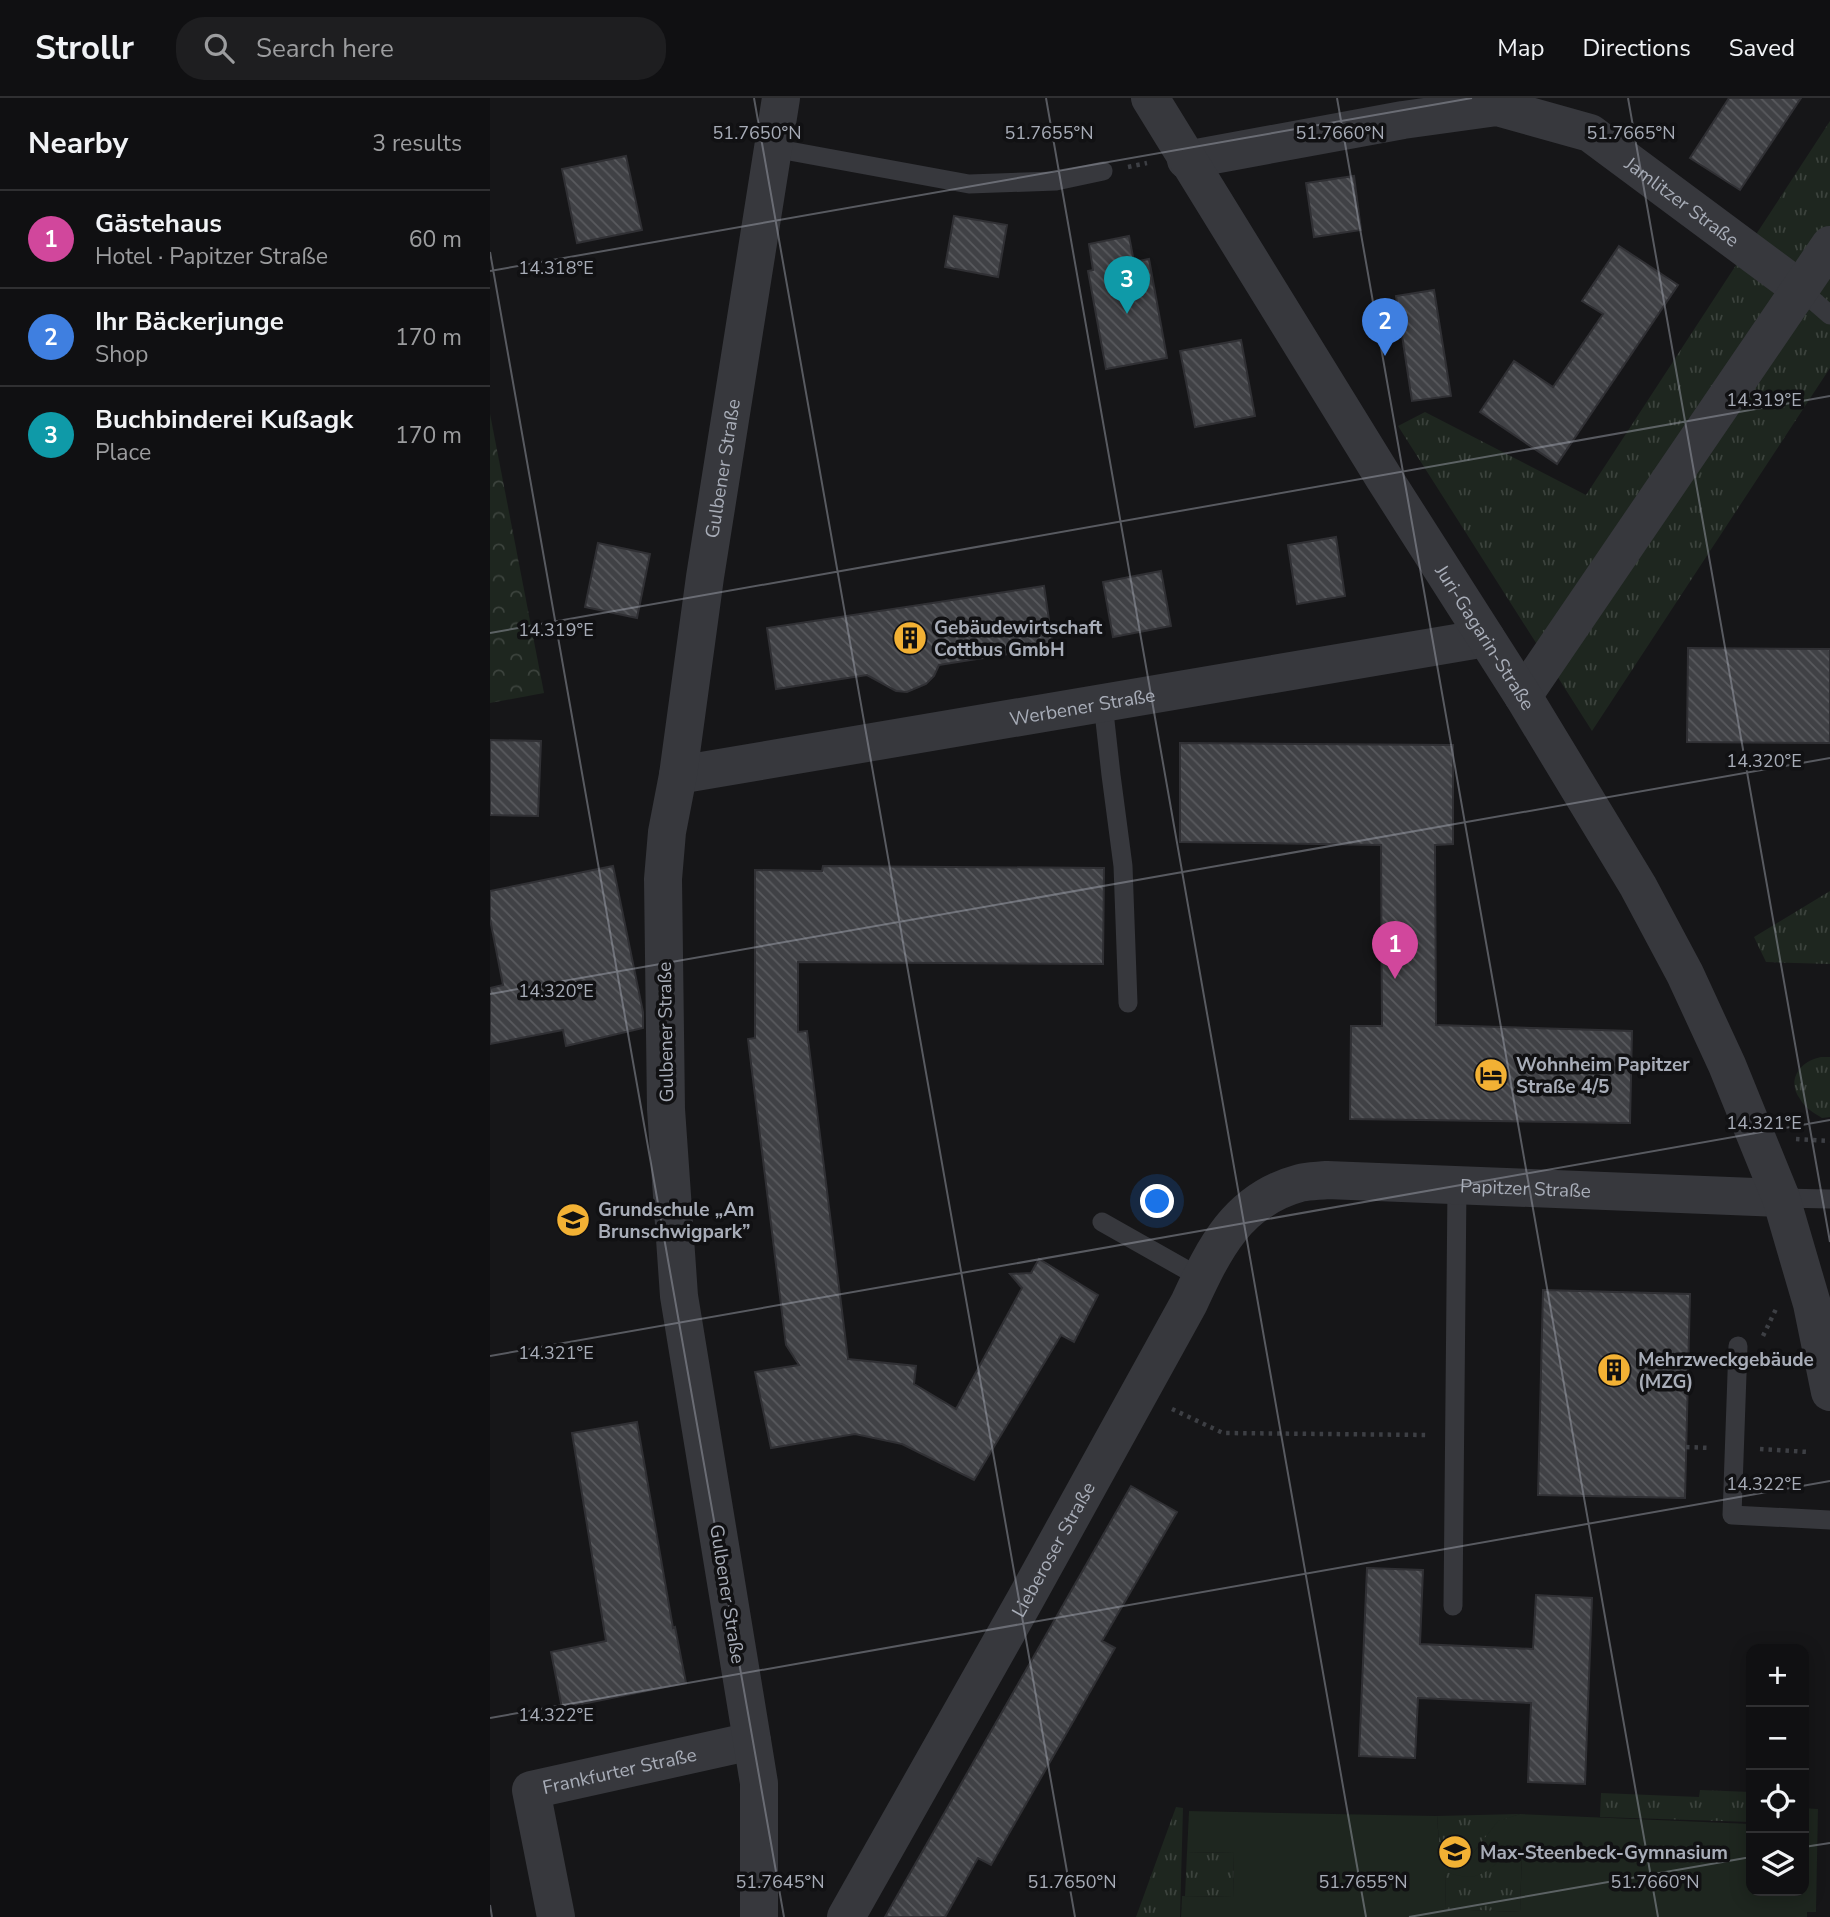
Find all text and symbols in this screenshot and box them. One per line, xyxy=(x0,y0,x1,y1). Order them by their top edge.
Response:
search box xyxy=(176,17,666,80)
text: Strollr xyxy=(35,26,134,71)
icon: search xyxy=(200,29,238,67)
text: Search here xyxy=(256,31,394,66)
text: Map xyxy=(1497,32,1544,64)
text: Directions xyxy=(1582,32,1691,64)
text: Saved xyxy=(1729,32,1795,64)
text: 51.7650°N xyxy=(713,121,801,145)
text: 51.7655°N xyxy=(1005,121,1093,145)
text: 51.7660°N xyxy=(1296,121,1384,145)
text: 51.7665°N xyxy=(1587,121,1675,145)
text: Nearby xyxy=(28,123,128,164)
text: 3 results xyxy=(372,128,462,159)
street label: Jamlitzer Straße xyxy=(1618,151,1744,253)
text: Gästehaus xyxy=(95,206,222,241)
text: 1 xyxy=(44,224,58,255)
text: 60 m xyxy=(409,224,462,255)
text: Hotel · Papitzer Straße xyxy=(95,241,328,272)
text: 14.318°E xyxy=(518,256,594,280)
pin: 3 xyxy=(1104,256,1150,314)
pin: 2 xyxy=(1362,298,1408,356)
text: Ihr Bäckerjunge xyxy=(95,304,284,339)
text: 2 xyxy=(44,322,58,353)
text: 170 m xyxy=(395,322,462,353)
text: Shop xyxy=(95,339,148,370)
text: 14.319°E xyxy=(1726,388,1802,412)
street label: Gulbener Straße xyxy=(699,397,747,540)
text: Buchbinderei Kußagk xyxy=(95,402,353,437)
text: 3 xyxy=(44,420,58,451)
text: 170 m xyxy=(395,420,462,451)
text: Place xyxy=(95,437,151,468)
street label: Juri-Gagarin-Straße xyxy=(1428,559,1541,715)
place label: Gebäudewirtschaft Cottbus GmbH xyxy=(934,615,1103,663)
text: 14.319°E xyxy=(518,618,594,642)
building icon: Gebäudewirtschaft Cottbus GmbH xyxy=(891,619,929,657)
street label: Werbener Straße xyxy=(1008,682,1157,733)
text: 14.320°E xyxy=(1726,749,1802,773)
pin: 1 xyxy=(1372,921,1418,979)
street label: Gulbener Straße xyxy=(652,961,680,1103)
text: 14.320°E xyxy=(518,979,594,1003)
place label: Wohnheim Papitzer Straße 4/5 xyxy=(1516,1052,1690,1100)
hotel icon: Wohnheim Papitzer Straße 4/5 xyxy=(1472,1056,1510,1094)
text: 14.321°E xyxy=(1726,1111,1802,1135)
street label: Papitzer Straße xyxy=(1459,1173,1591,1204)
your location xyxy=(1140,1184,1174,1218)
place label: Grundschule „Am Brunschwigpark” xyxy=(598,1197,754,1245)
school or university icon: Grundschule „Am Brunschwigpark” xyxy=(554,1201,592,1239)
text: 14.321°E xyxy=(518,1341,594,1365)
place label: Mehrzweckgebäude (MZG) xyxy=(1638,1347,1814,1395)
building icon: Mehrzweckgebäude (MZG) xyxy=(1595,1351,1633,1389)
text: 14.322°E xyxy=(1726,1472,1802,1496)
street label: Lieberoser Straße xyxy=(1006,1477,1102,1622)
street label: Gulbener Straße xyxy=(703,1523,751,1666)
map controls xyxy=(1746,1644,1809,1896)
button: + xyxy=(1746,1644,1809,1707)
text: 14.322°E xyxy=(518,1703,594,1727)
button: − xyxy=(1746,1707,1809,1770)
street label: Frankfurter Straße xyxy=(540,1742,699,1801)
button: locate xyxy=(1746,1770,1809,1833)
school or university icon: Max-Steenbeck-Gymnasium xyxy=(1436,1833,1474,1871)
button: layers xyxy=(1746,1833,1809,1896)
place label: Max-Steenbeck-Gymnasium xyxy=(1480,1840,1728,1866)
text: 51.7645°N xyxy=(736,1870,824,1894)
text: 51.7650°N xyxy=(1028,1870,1116,1894)
text: 51.7655°N xyxy=(1319,1870,1407,1894)
text: 51.7660°N xyxy=(1611,1870,1699,1894)

